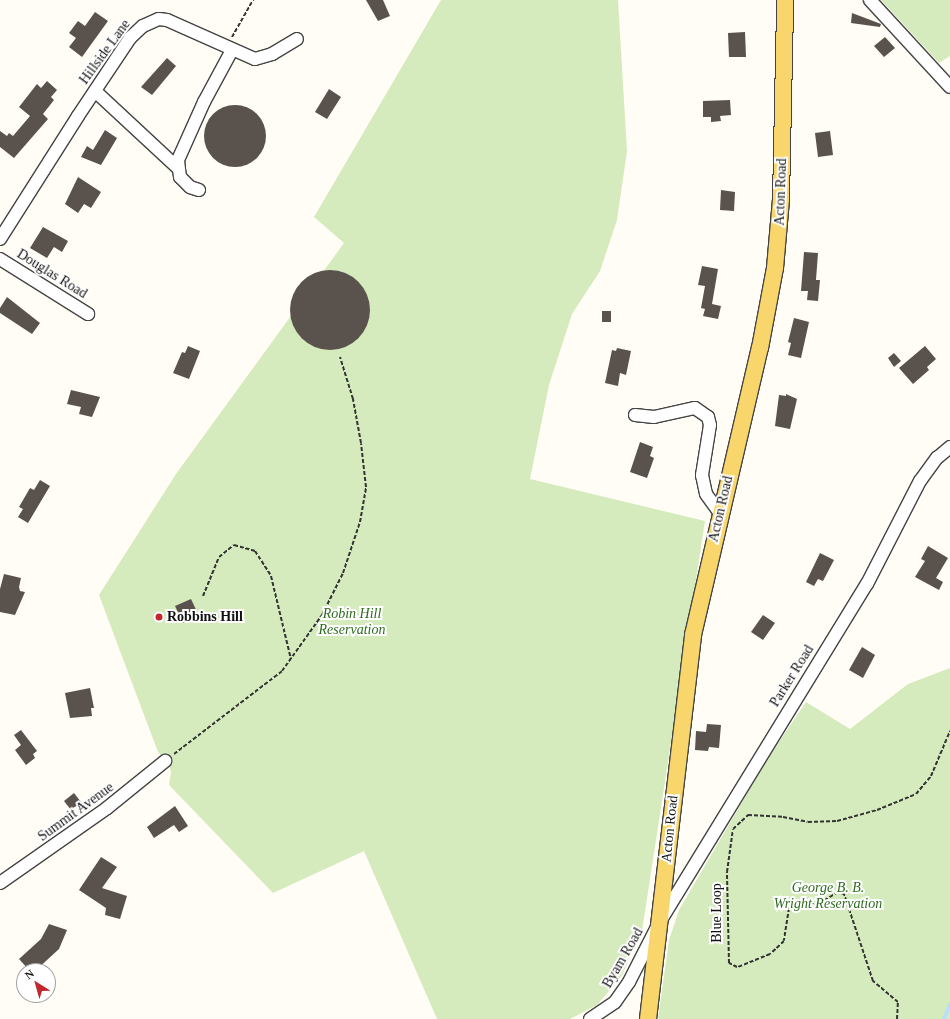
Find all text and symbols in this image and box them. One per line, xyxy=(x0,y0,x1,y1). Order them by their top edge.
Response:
street label: Hillside Lane xyxy=(76,16,134,88)
street label: Acton Road xyxy=(771,158,791,226)
street label: Douglas Road xyxy=(14,246,90,302)
street label: Acton Road xyxy=(705,474,737,544)
park label: Robin Hill Reservation xyxy=(319,606,385,638)
place label: Robbins Hill xyxy=(167,609,243,625)
marker: Robbins Hill xyxy=(154,612,164,622)
street label: Parker Road xyxy=(766,642,818,710)
street label: Summit Avenue xyxy=(35,779,117,845)
street label: Acton Road xyxy=(658,795,682,863)
park label: George B. B. Wright Reservation xyxy=(774,880,882,912)
street label: Blue Loop xyxy=(709,883,725,943)
street label: Byam Road xyxy=(599,925,647,991)
north arrow xyxy=(16,963,56,1003)
text: N xyxy=(23,967,36,981)

